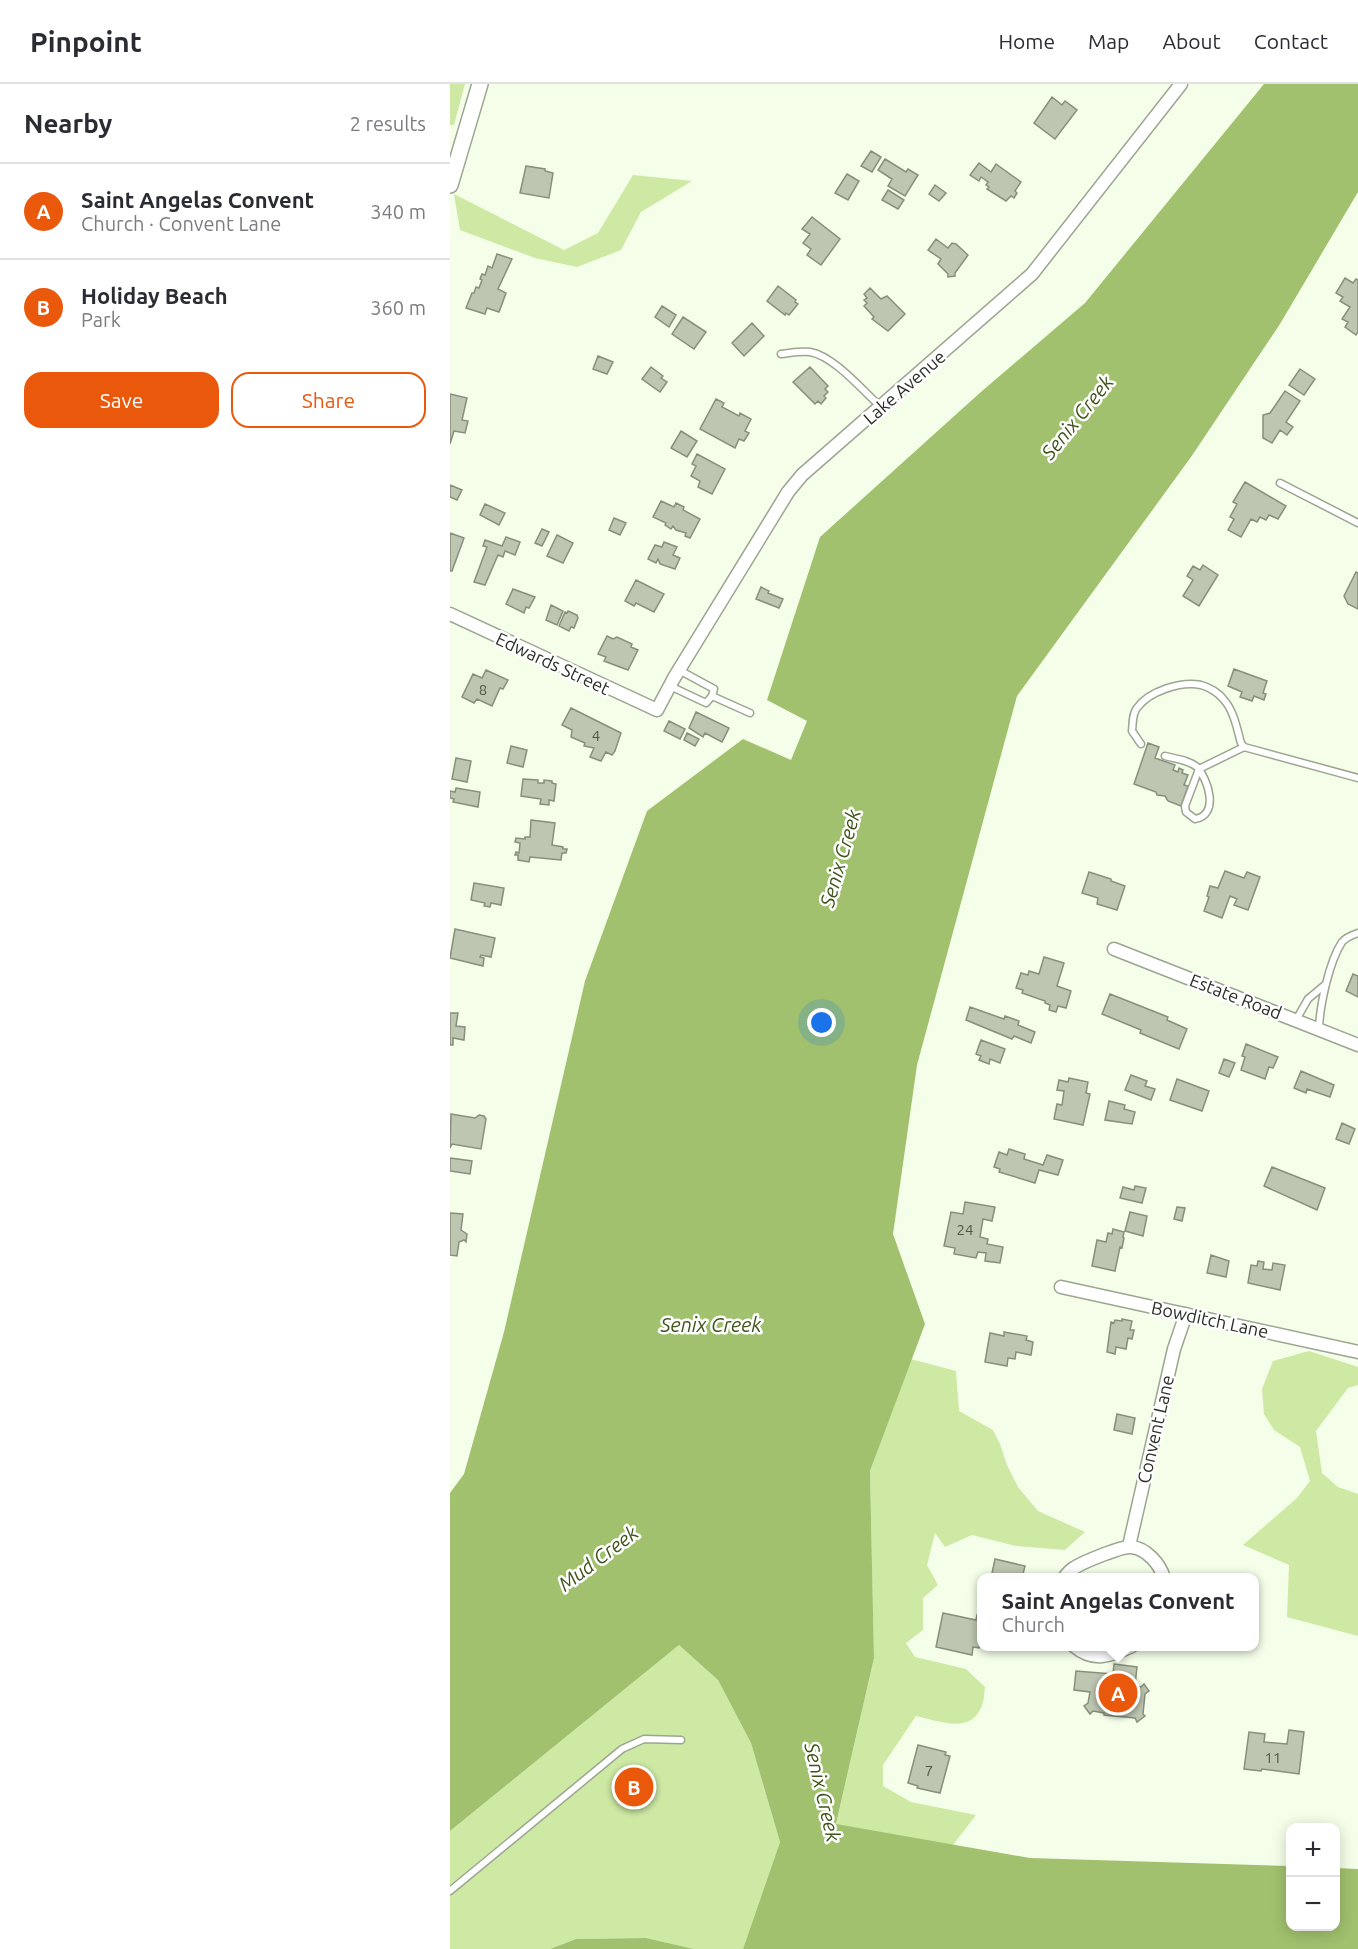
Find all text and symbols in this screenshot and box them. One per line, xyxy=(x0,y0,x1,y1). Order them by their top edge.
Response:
text: Pinpoint xyxy=(30,26,142,57)
text: Home xyxy=(998,29,1055,53)
text: Map xyxy=(1088,29,1129,53)
text: About xyxy=(1162,29,1221,53)
text: Contact xyxy=(1254,29,1328,53)
text: Nearby xyxy=(24,109,112,138)
text: 2 results xyxy=(350,112,426,135)
text: Saint Angelas Convent xyxy=(81,187,314,212)
text: A xyxy=(36,200,51,223)
text: 340 m xyxy=(370,200,426,223)
text: Church · Convent Lane xyxy=(81,212,281,235)
text: Holiday Beach xyxy=(81,283,228,308)
text: B xyxy=(37,296,50,319)
text: 360 m xyxy=(370,296,426,319)
text: Park xyxy=(81,308,121,331)
street label: Lake Avenue xyxy=(859,346,949,428)
water label: Senix Creek xyxy=(1036,370,1118,464)
button: Save xyxy=(24,372,219,428)
button: Share xyxy=(231,372,426,428)
street label: Edwards Street xyxy=(493,628,613,698)
house number: 8 xyxy=(479,681,487,698)
house number: 4 xyxy=(592,727,600,744)
water label: Senix Creek xyxy=(815,806,865,911)
street label: Estate Road xyxy=(1187,969,1285,1023)
your location xyxy=(807,1008,836,1037)
house number: 24 xyxy=(957,1221,973,1238)
street label: Bowditch Lane xyxy=(1150,1297,1270,1341)
water label: Senix Creek xyxy=(660,1313,762,1336)
street label: Convent Lane xyxy=(1133,1373,1177,1485)
water label: Mud Creek xyxy=(554,1520,643,1595)
popup xyxy=(977,1573,1259,1651)
text: Saint Angelas Convent xyxy=(1001,1588,1235,1613)
text: Church xyxy=(1001,1613,1065,1636)
pin: A xyxy=(1098,1670,1138,1716)
water label: Senix Creek xyxy=(800,1739,846,1844)
house number: 11 xyxy=(1265,1749,1281,1766)
house number: 7 xyxy=(925,1762,933,1779)
pin: B xyxy=(614,1764,654,1810)
map controls xyxy=(1286,1823,1340,1931)
button: + xyxy=(1286,1823,1340,1877)
button: − xyxy=(1286,1877,1340,1931)

